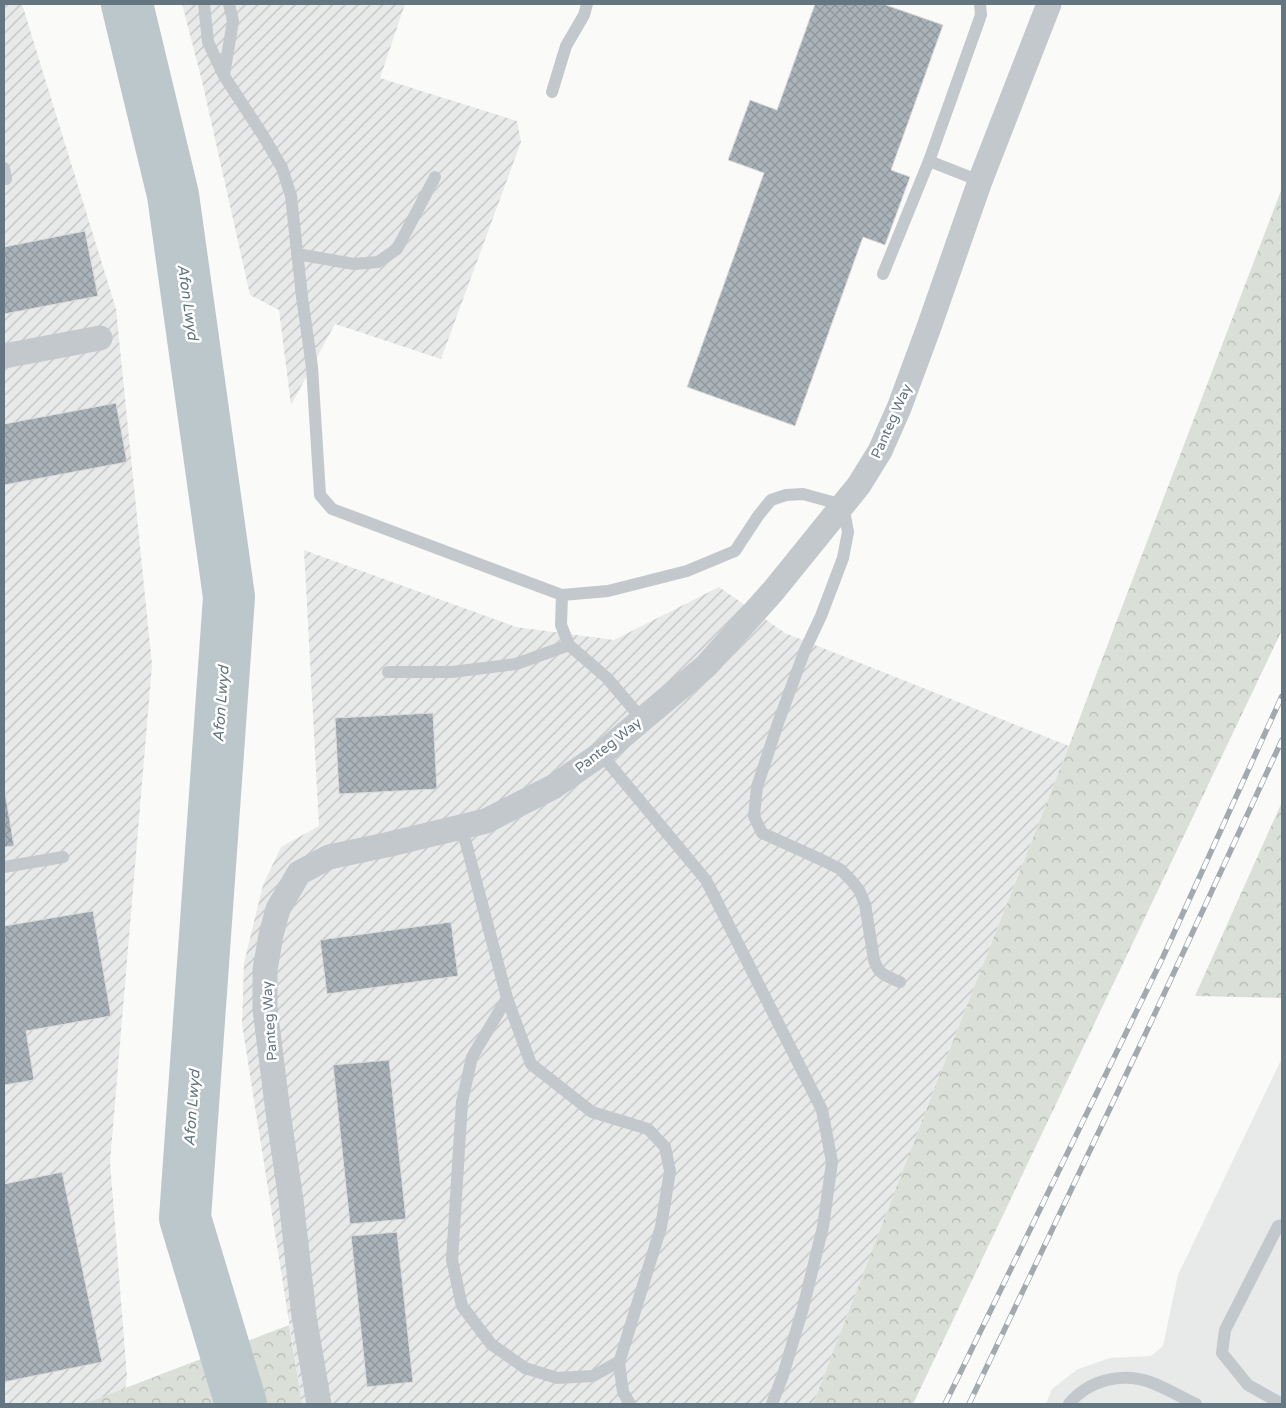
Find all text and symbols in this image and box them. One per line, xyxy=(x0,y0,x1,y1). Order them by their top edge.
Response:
water label: Afon Lwyd xyxy=(174,263,202,343)
street label: Panteg Way xyxy=(867,381,916,461)
water label: Afon Lwyd xyxy=(209,664,233,743)
street label: Panteg Way xyxy=(572,714,645,777)
street label: Panteg Way xyxy=(258,980,281,1061)
water label: Afon Lwyd xyxy=(180,1068,204,1147)

